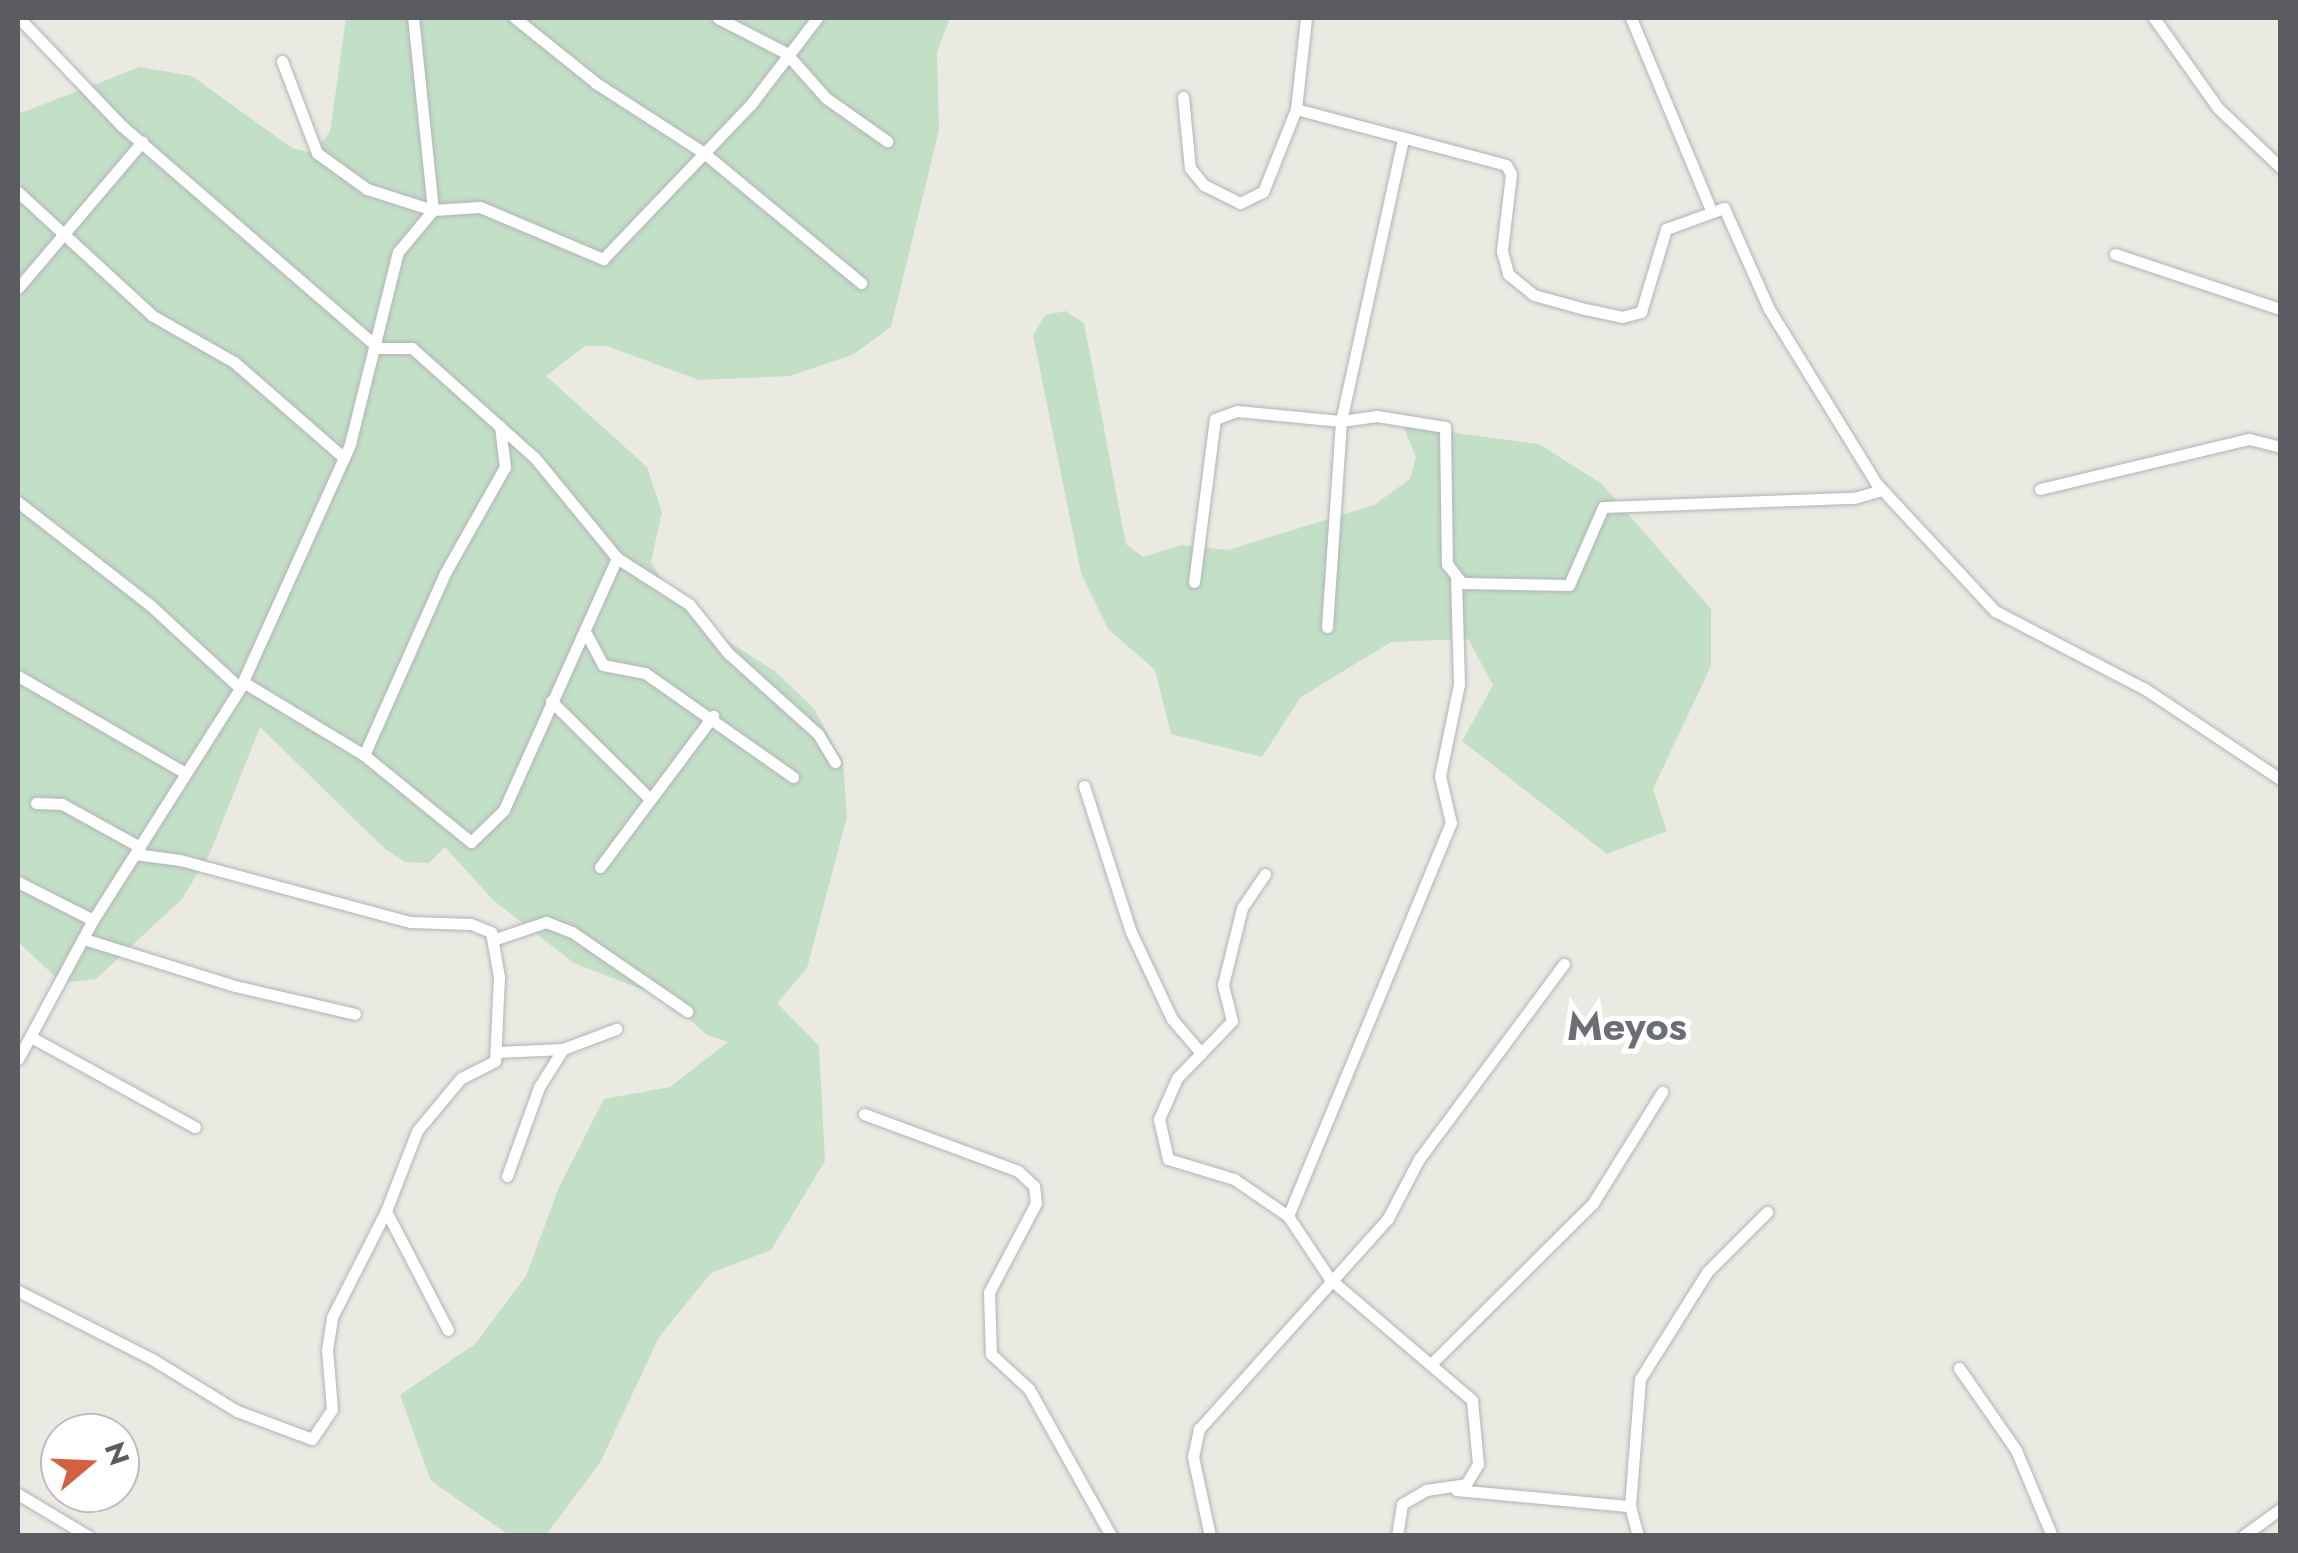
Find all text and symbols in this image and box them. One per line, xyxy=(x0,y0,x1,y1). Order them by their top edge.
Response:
district label: Meyos xyxy=(1567,1002,1687,1050)
north arrow xyxy=(40,1413,140,1513)
text: N xyxy=(94,1437,140,1471)

